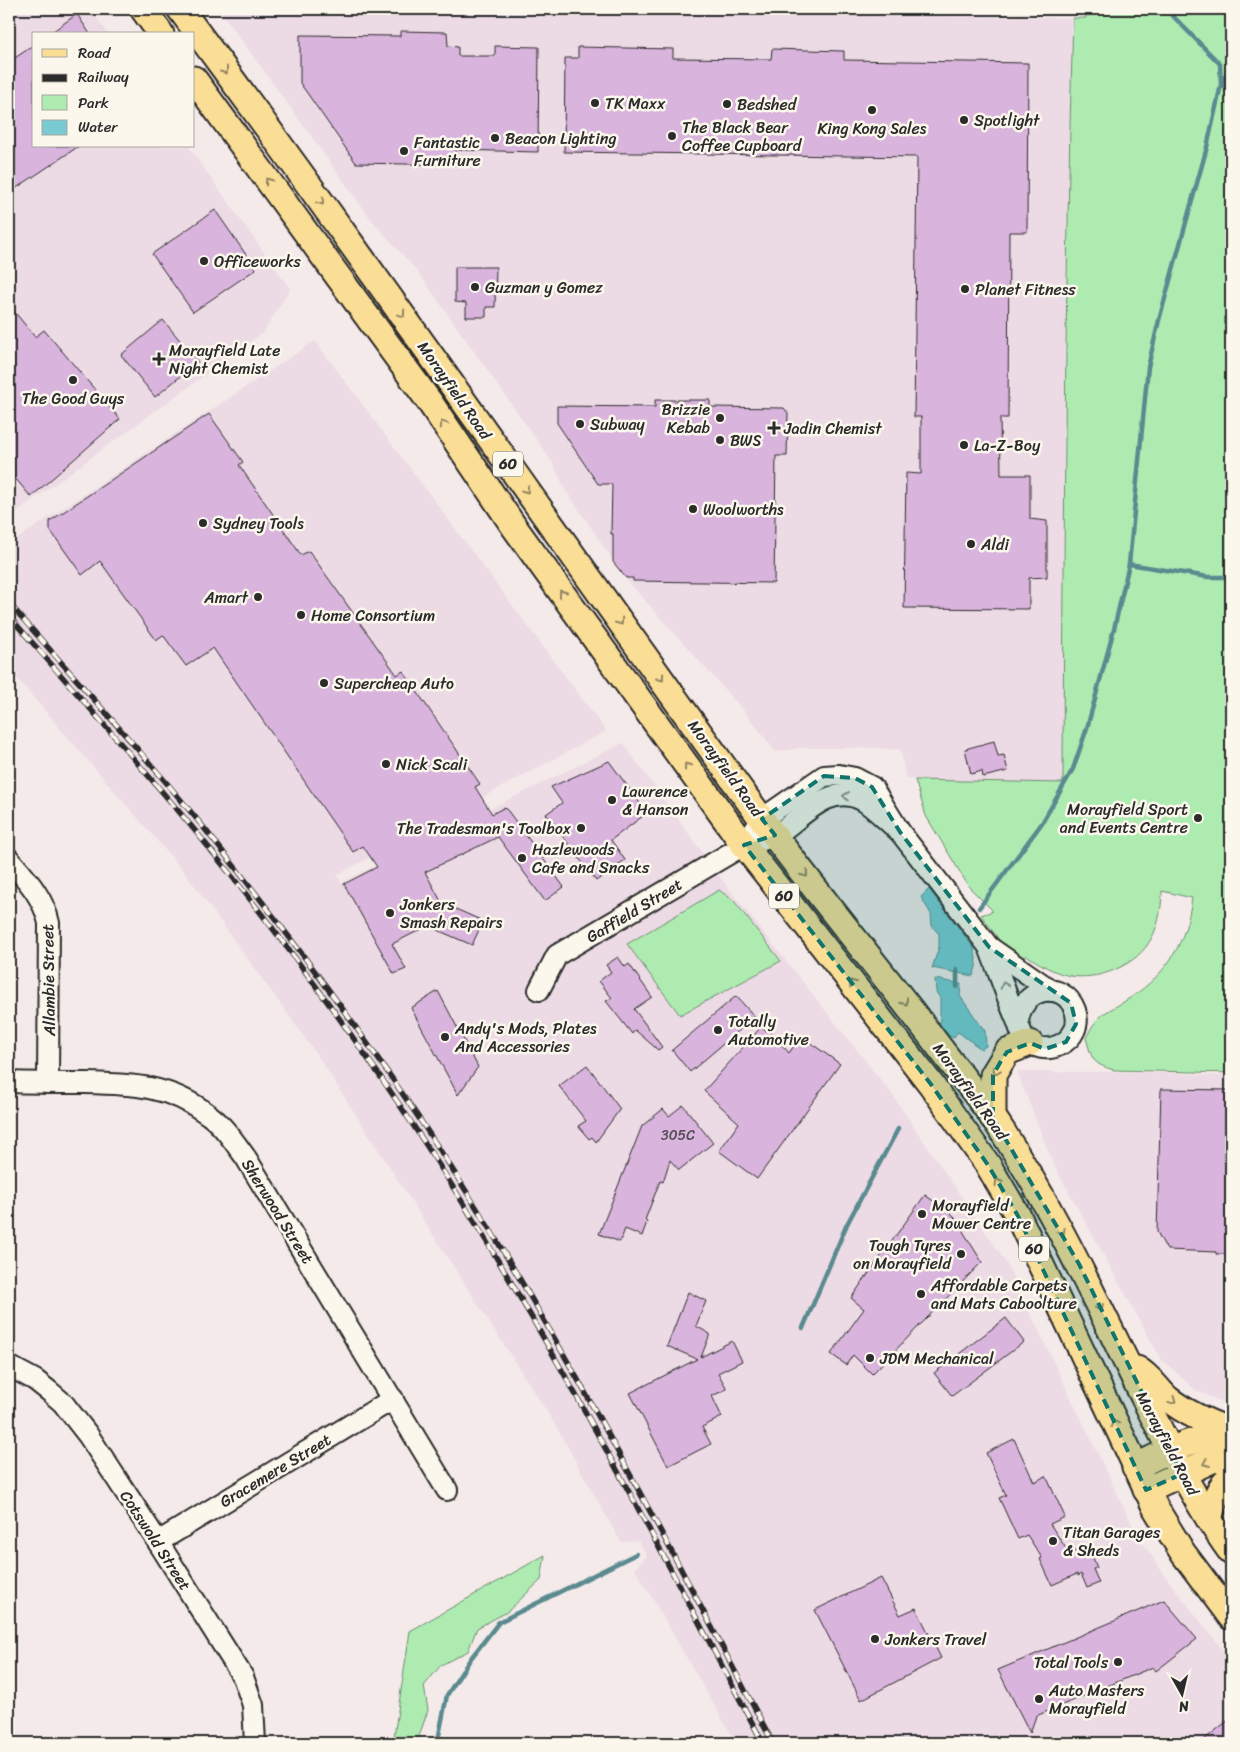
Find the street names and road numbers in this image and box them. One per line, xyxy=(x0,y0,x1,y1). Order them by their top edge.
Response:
street label: Morayfield Road xyxy=(410,335,500,447)
road number: 60 xyxy=(493,452,523,476)
street label: Morayfield Road xyxy=(680,713,772,825)
street label: Gaffield Street xyxy=(580,870,688,951)
road number: 60 xyxy=(769,884,799,908)
street label: Allambie Street xyxy=(33,924,64,1037)
street label: Morayfield Road xyxy=(925,1036,1017,1148)
street label: Sherwood Street xyxy=(233,1153,322,1270)
road number: 60 xyxy=(1019,1236,1049,1262)
street label: Morayfield Road xyxy=(1128,1386,1208,1502)
street label: Gracemere Street xyxy=(214,1425,337,1515)
street label: Cotswold Street xyxy=(112,1484,199,1597)

